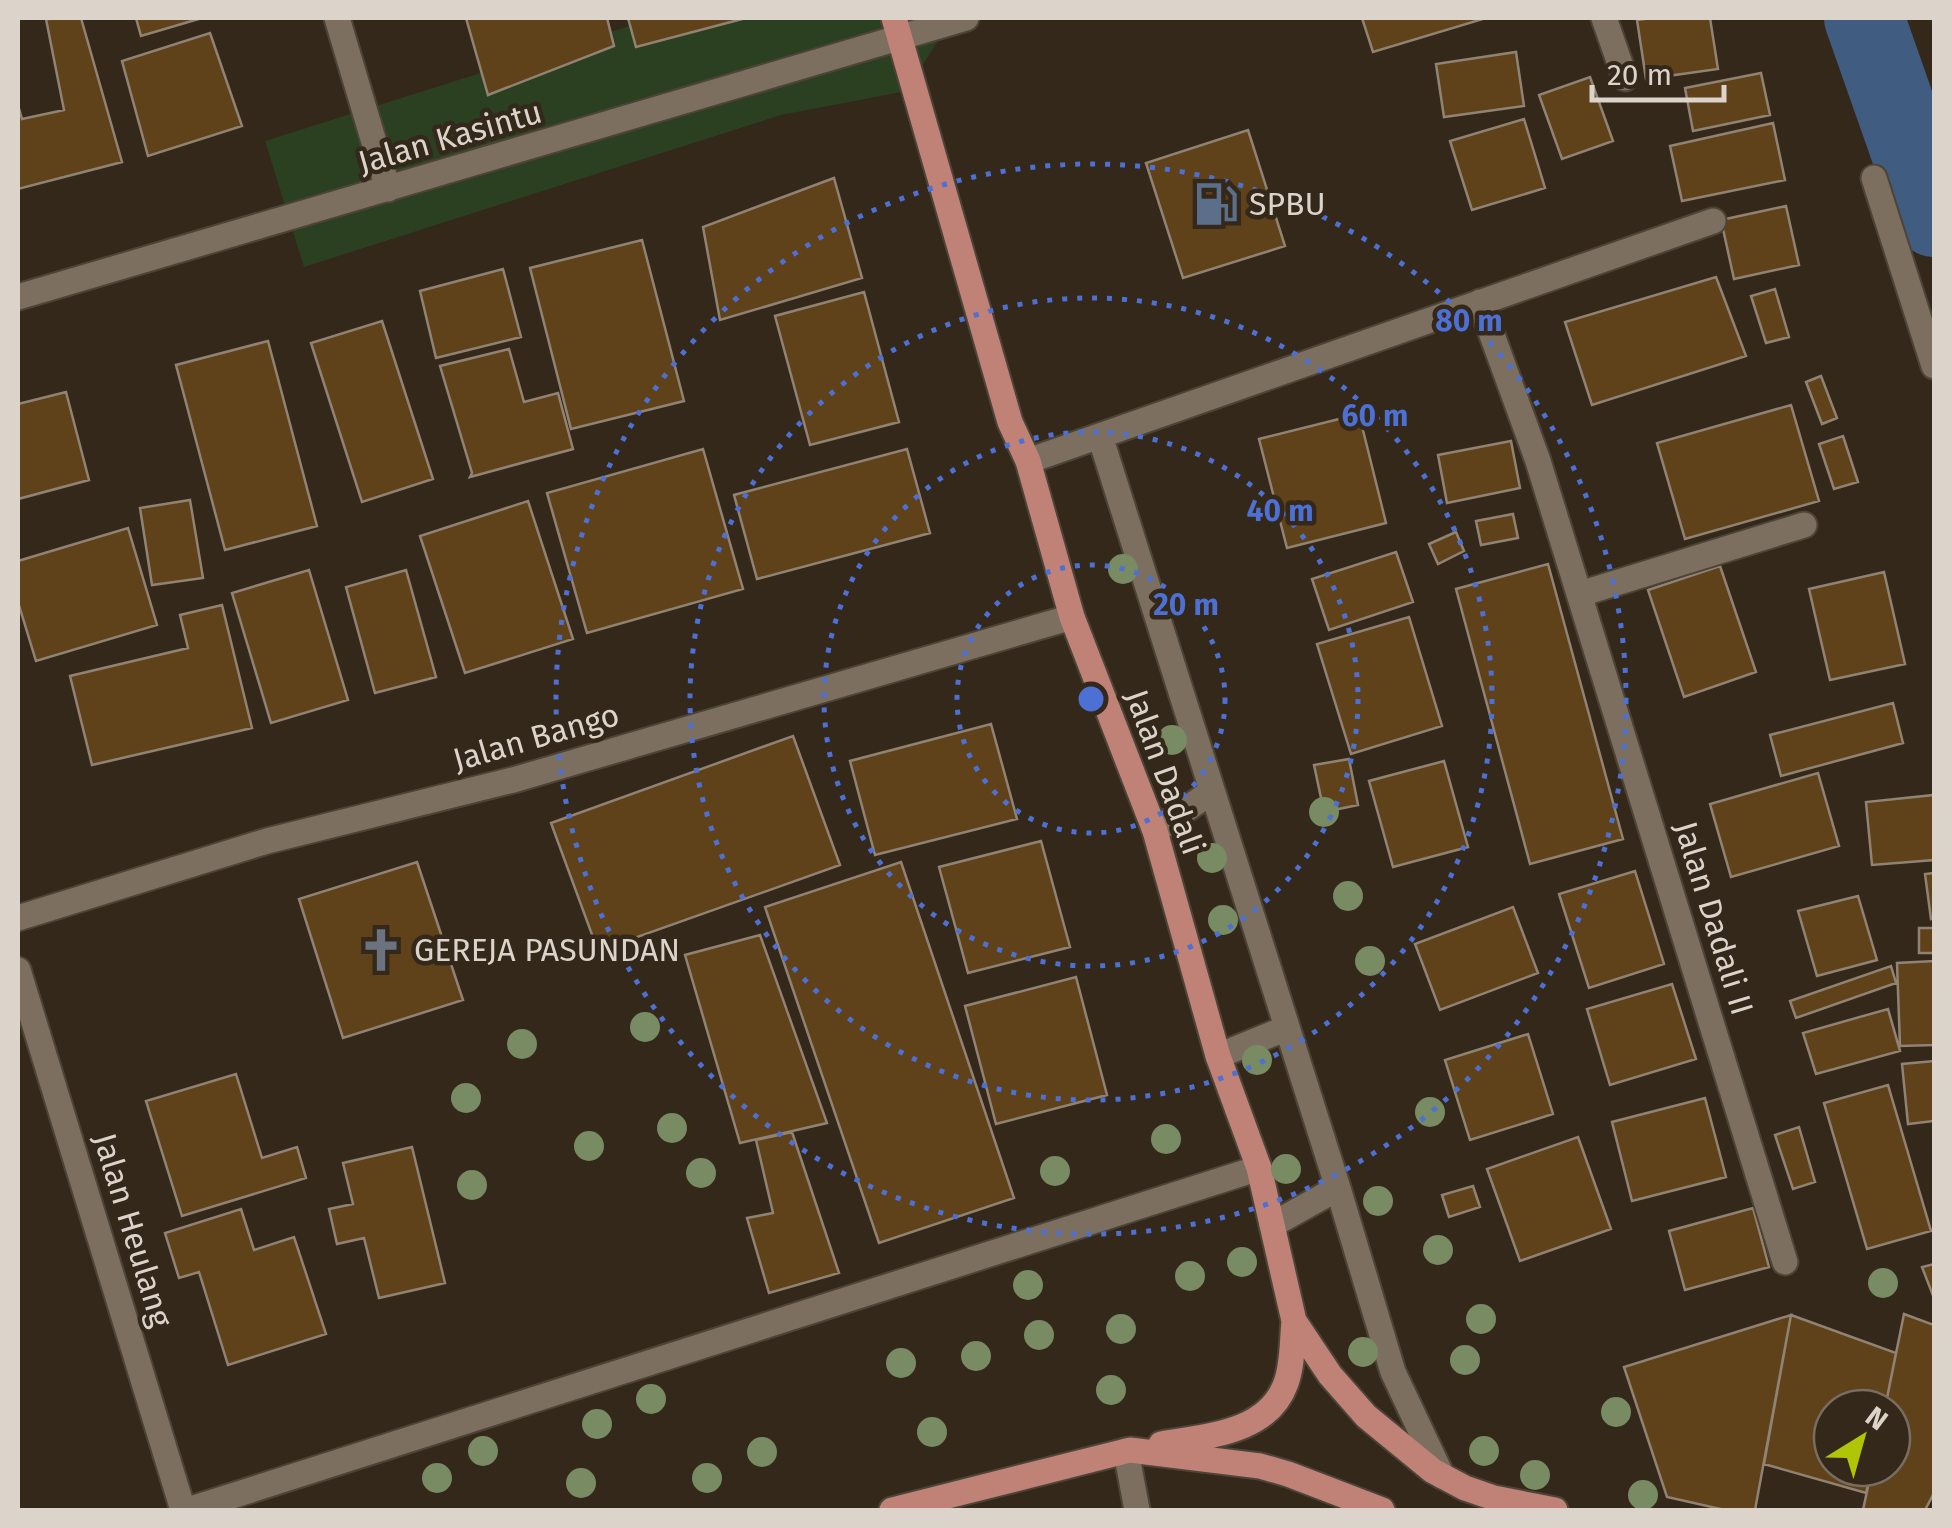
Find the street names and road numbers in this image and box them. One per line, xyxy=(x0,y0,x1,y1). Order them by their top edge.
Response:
street label: Jalan Kasintu xyxy=(354,93,546,181)
street label: Jalan Dadali xyxy=(1118,684,1212,860)
street label: Jalan Bango xyxy=(449,695,623,779)
street label: Jalan Dadali II xyxy=(1667,817,1761,1019)
street label: Jalan Heulang xyxy=(86,1129,181,1332)

